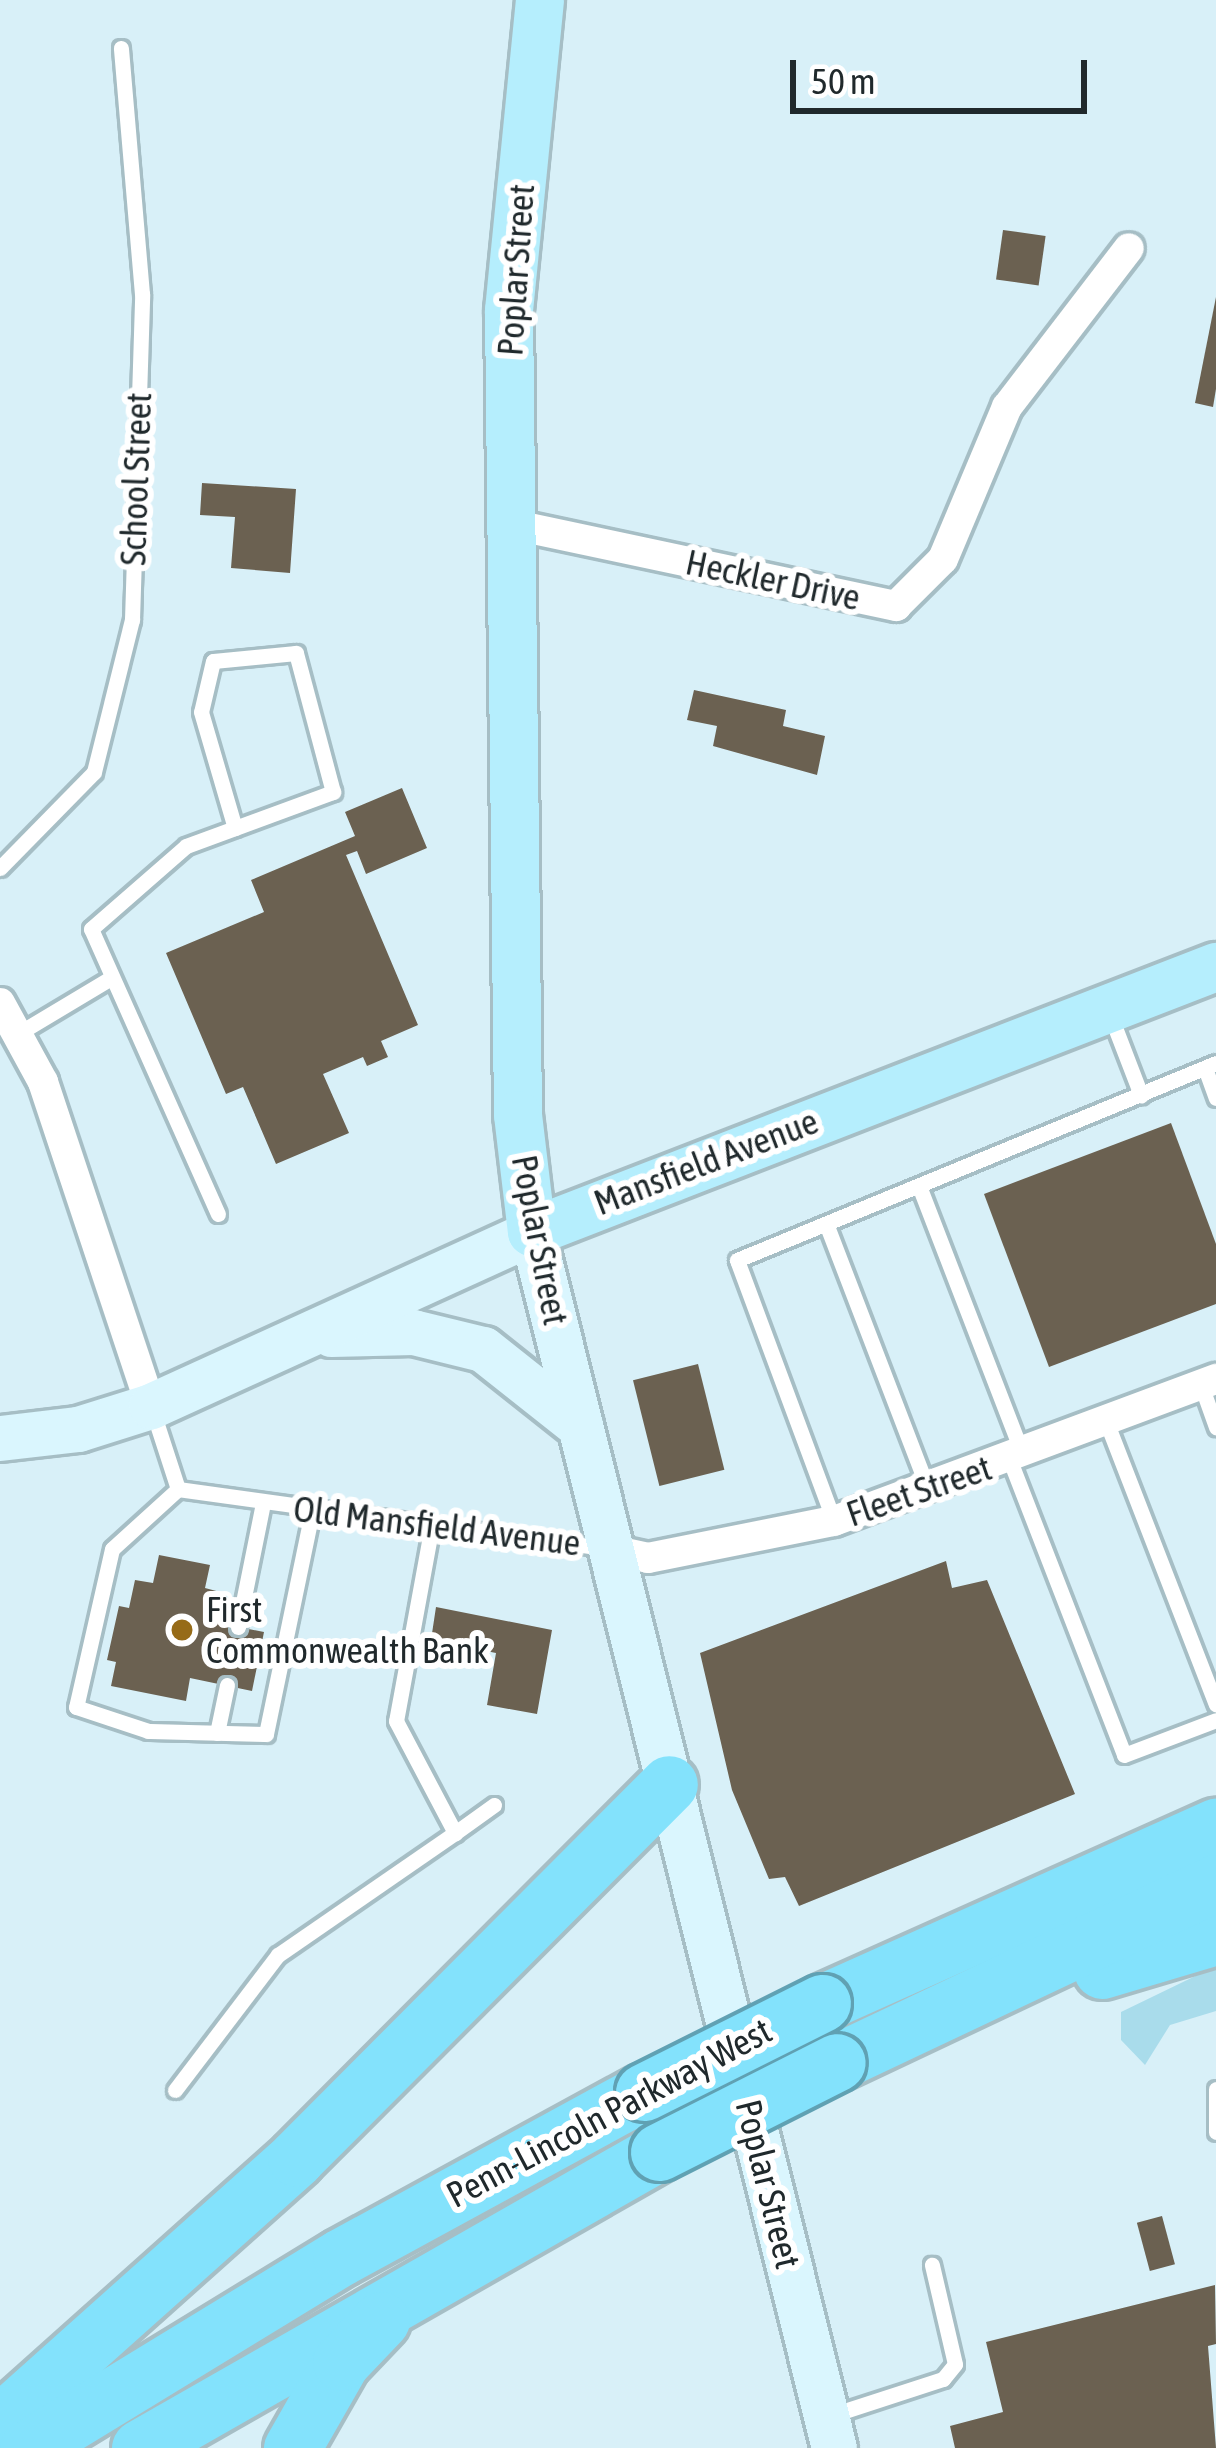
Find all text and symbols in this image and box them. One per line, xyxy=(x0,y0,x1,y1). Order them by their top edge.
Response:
scale bar xyxy=(796,36,1093,110)
text: 50 m xyxy=(811,60,876,102)
street label: Poplar Street xyxy=(488,183,544,357)
street label: School Street xyxy=(111,392,161,566)
street label: Heckler Drive xyxy=(682,540,864,620)
street label: Mansfield Avenue xyxy=(588,1099,824,1225)
street label: Poplar Street xyxy=(502,1151,578,1329)
street label: Fleet Street xyxy=(841,1446,997,1536)
street label: Old Mansfield Avenue xyxy=(291,1487,583,1565)
place label: First Commonwealth Bank xyxy=(206,1587,489,1672)
marker: First Commonwealth Bank xyxy=(169,1617,195,1643)
street label: Penn-Lincoln Parkway West xyxy=(439,2009,779,2217)
street label: Poplar Street xyxy=(726,2095,810,2273)

